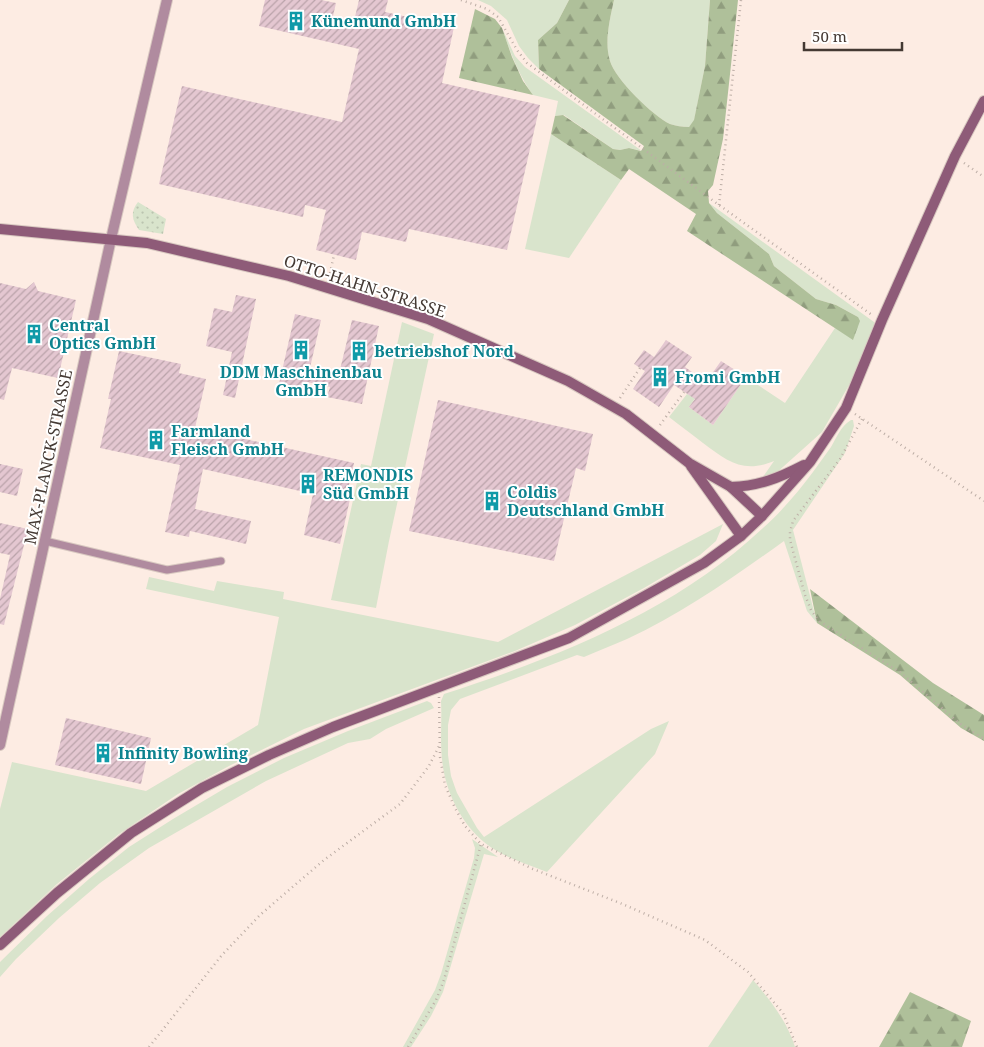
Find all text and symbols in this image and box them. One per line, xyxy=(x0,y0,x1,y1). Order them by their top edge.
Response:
building icon: Künemund GmbH xyxy=(285,10,307,32)
place label: Künemund GmbH xyxy=(311,10,456,32)
scale bar xyxy=(804,20,902,52)
text: 50 m xyxy=(812,26,847,46)
street label: OTTO-HAHN-STRASSE xyxy=(281,249,449,323)
place label: Central Optics GmbH xyxy=(49,314,156,354)
building icon: Central Optics GmbH xyxy=(23,323,45,345)
building icon: DDM Maschinenbau GmbH xyxy=(290,339,312,361)
building icon: Betriebshof Nord xyxy=(348,340,370,362)
place label: Betriebshof Nord xyxy=(374,340,515,362)
place label: DDM Maschinenbau GmbH xyxy=(220,361,383,401)
building icon: Fromi GmbH xyxy=(649,366,671,388)
place label: Fromi GmbH xyxy=(675,366,780,388)
street label: MAX-PLANCK-STRASSE xyxy=(19,368,77,546)
place label: Farmland Fleisch GmbH xyxy=(171,420,284,460)
building icon: Farmland Fleisch GmbH xyxy=(145,429,167,451)
place label: REMONDIS Süd GmbH xyxy=(323,464,413,504)
building icon: REMONDIS Süd GmbH xyxy=(297,473,319,495)
place label: Coldis Deutschland GmbH xyxy=(507,481,664,521)
building icon: Coldis Deutschland GmbH xyxy=(481,490,503,512)
building icon: Infinity Bowling xyxy=(92,742,114,764)
place label: Infinity Bowling xyxy=(118,742,248,764)

